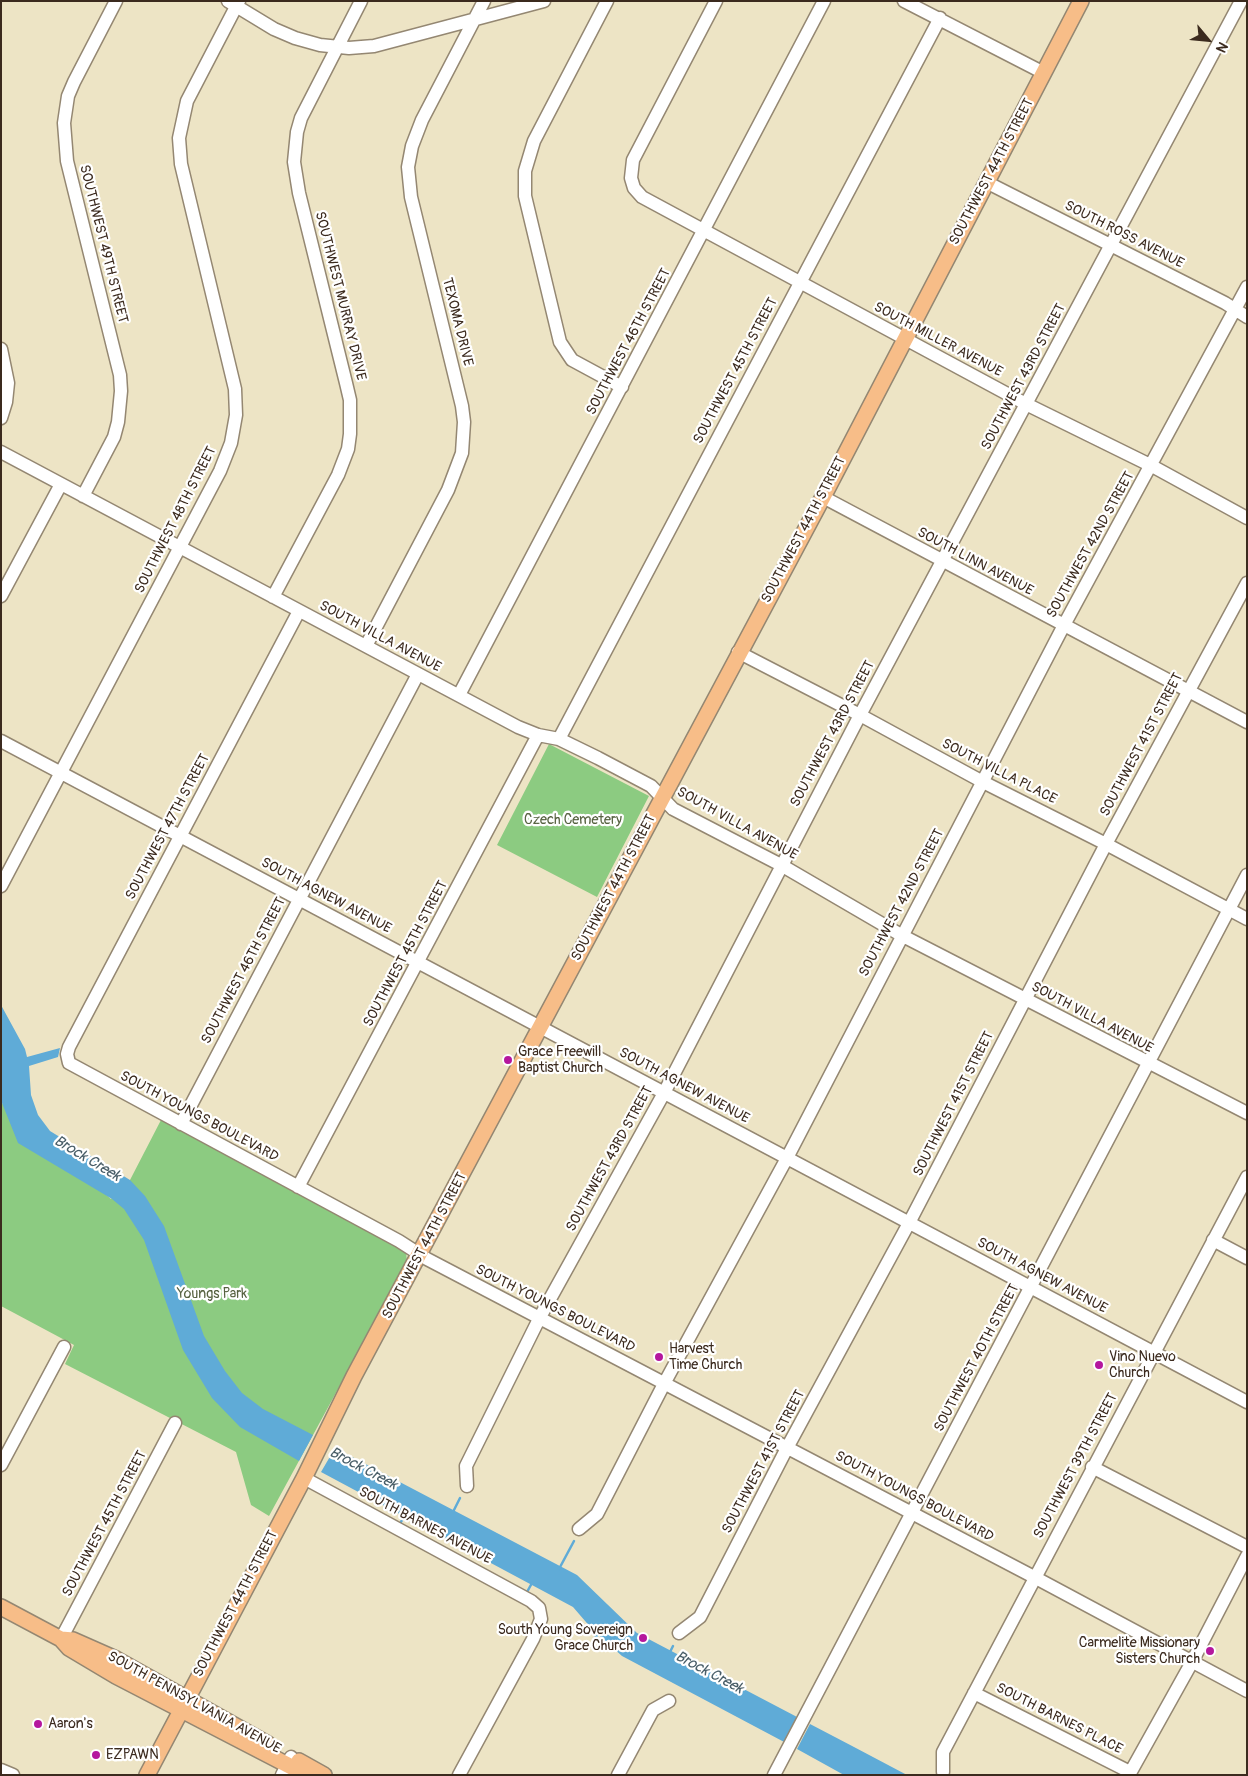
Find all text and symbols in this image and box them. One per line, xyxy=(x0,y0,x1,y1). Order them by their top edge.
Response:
north arrow xyxy=(1183,15,1233,65)
text: N xyxy=(1212,39,1231,55)
street label: SOUTHWEST 44TH STREET xyxy=(946,96,1038,248)
street label: SOUTHWEST 49TH STREET xyxy=(75,163,131,325)
street label: SOUTH ROSS AVENUE xyxy=(1062,198,1186,272)
street label: SOUTHWEST MURRAY DRIVE xyxy=(311,210,369,382)
street label: SOUTHWEST 46TH STREET xyxy=(583,266,675,418)
street label: TEXOMA DRIVE xyxy=(438,276,476,368)
street label: SOUTHWEST 45TH STREET xyxy=(690,295,782,447)
street label: SOUTH MILLER AVENUE xyxy=(871,299,1005,381)
street label: SOUTHWEST 43RD STREET xyxy=(978,301,1070,453)
street label: SOUTHWEST 48TH STREET xyxy=(132,444,220,596)
street label: SOUTHWEST 44TH STREET xyxy=(758,454,850,606)
street label: SOUTHWEST 42ND STREET xyxy=(1044,469,1138,621)
street label: SOUTH LINN AVENUE xyxy=(914,524,1036,600)
street label: SOUTH VILLA AVENUE xyxy=(316,598,444,676)
street label: SOUTHWEST 43RD STREET xyxy=(787,658,879,810)
street label: SOUTHWEST 41ST STREET xyxy=(1097,670,1187,820)
street label: SOUTH VILLA PLACE xyxy=(939,736,1059,808)
street label: SOUTHWEST 47TH STREET xyxy=(122,751,214,903)
street label: SOUTH VILLA AVENUE xyxy=(674,784,800,864)
park label: Czech Cemetery xyxy=(524,812,622,828)
street label: SOUTHWEST 44TH STREET xyxy=(568,812,660,964)
street label: SOUTHWEST 42ND STREET xyxy=(856,826,948,980)
street label: SOUTH AGNEW AVENUE xyxy=(258,854,394,938)
street label: SOUTHWEST 45TH STREET xyxy=(360,878,452,1030)
street label: SOUTHWEST 46TH STREET xyxy=(198,895,290,1047)
street label: SOUTH VILLA AVENUE xyxy=(1028,979,1156,1057)
street label: SOUTHWEST 41ST STREET xyxy=(910,1029,998,1179)
place label: Grace Freewill Baptist Church xyxy=(518,1044,603,1076)
street label: SOUTH AGNEW AVENUE xyxy=(616,1044,752,1128)
marker: Grace Freewill Baptist Church xyxy=(502,1054,514,1066)
street label: SOUTH YOUNGS BOULEVARD xyxy=(117,1068,281,1166)
street label: SOUTHWEST 43RD STREET xyxy=(563,1083,657,1235)
water label: Brock Creek xyxy=(51,1132,123,1186)
street label: SOUTHWEST 44TH STREET xyxy=(379,1170,471,1322)
street label: SOUTH AGNEW AVENUE xyxy=(974,1234,1110,1318)
street label: SOUTH YOUNGS BOULEVARD xyxy=(472,1261,638,1357)
street label: SOUTHWEST 40TH STREET xyxy=(931,1281,1023,1435)
park label: Youngs Park xyxy=(177,1286,247,1302)
place label: Harvest Time Church xyxy=(669,1341,742,1374)
place label: Vino Nuevo Church xyxy=(1109,1349,1176,1381)
marker: Harvest Time Church xyxy=(653,1351,665,1363)
marker: Vino Nuevo Church xyxy=(1093,1359,1105,1371)
street label: SOUTHWEST 41ST STREET xyxy=(719,1387,809,1537)
street label: SOUTHWEST 39TH STREET xyxy=(1031,1390,1121,1542)
water label: Brock Creek xyxy=(326,1444,400,1494)
street label: SOUTHWEST 45TH STREET xyxy=(59,1448,151,1600)
street label: SOUTH YOUNGS BOULEVARD xyxy=(832,1448,996,1546)
street label: SOUTH BARNES AVENUE xyxy=(356,1484,494,1568)
street label: SOUTHWEST 44TH STREET xyxy=(190,1528,282,1680)
place label: South Young Sovereign Grace Church xyxy=(498,1622,633,1654)
marker: South Young Sovereign Grace Church xyxy=(637,1632,649,1644)
place label: Carmelite Missionary Sisters Church xyxy=(1079,1635,1200,1668)
marker: Carmelite Missionary Sisters Church xyxy=(1204,1645,1216,1657)
street label: SOUTH PENNSYLVANIA AVENUE xyxy=(104,1648,284,1758)
water label: Brock Creek xyxy=(672,1648,746,1698)
street label: SOUTH BARNES PLACE xyxy=(993,1680,1125,1758)
place label: Aaron's xyxy=(48,1716,93,1732)
marker: Aaron's xyxy=(32,1718,44,1730)
place label: EZPAWN xyxy=(106,1747,159,1763)
marker: EZPAWN xyxy=(90,1749,102,1761)

